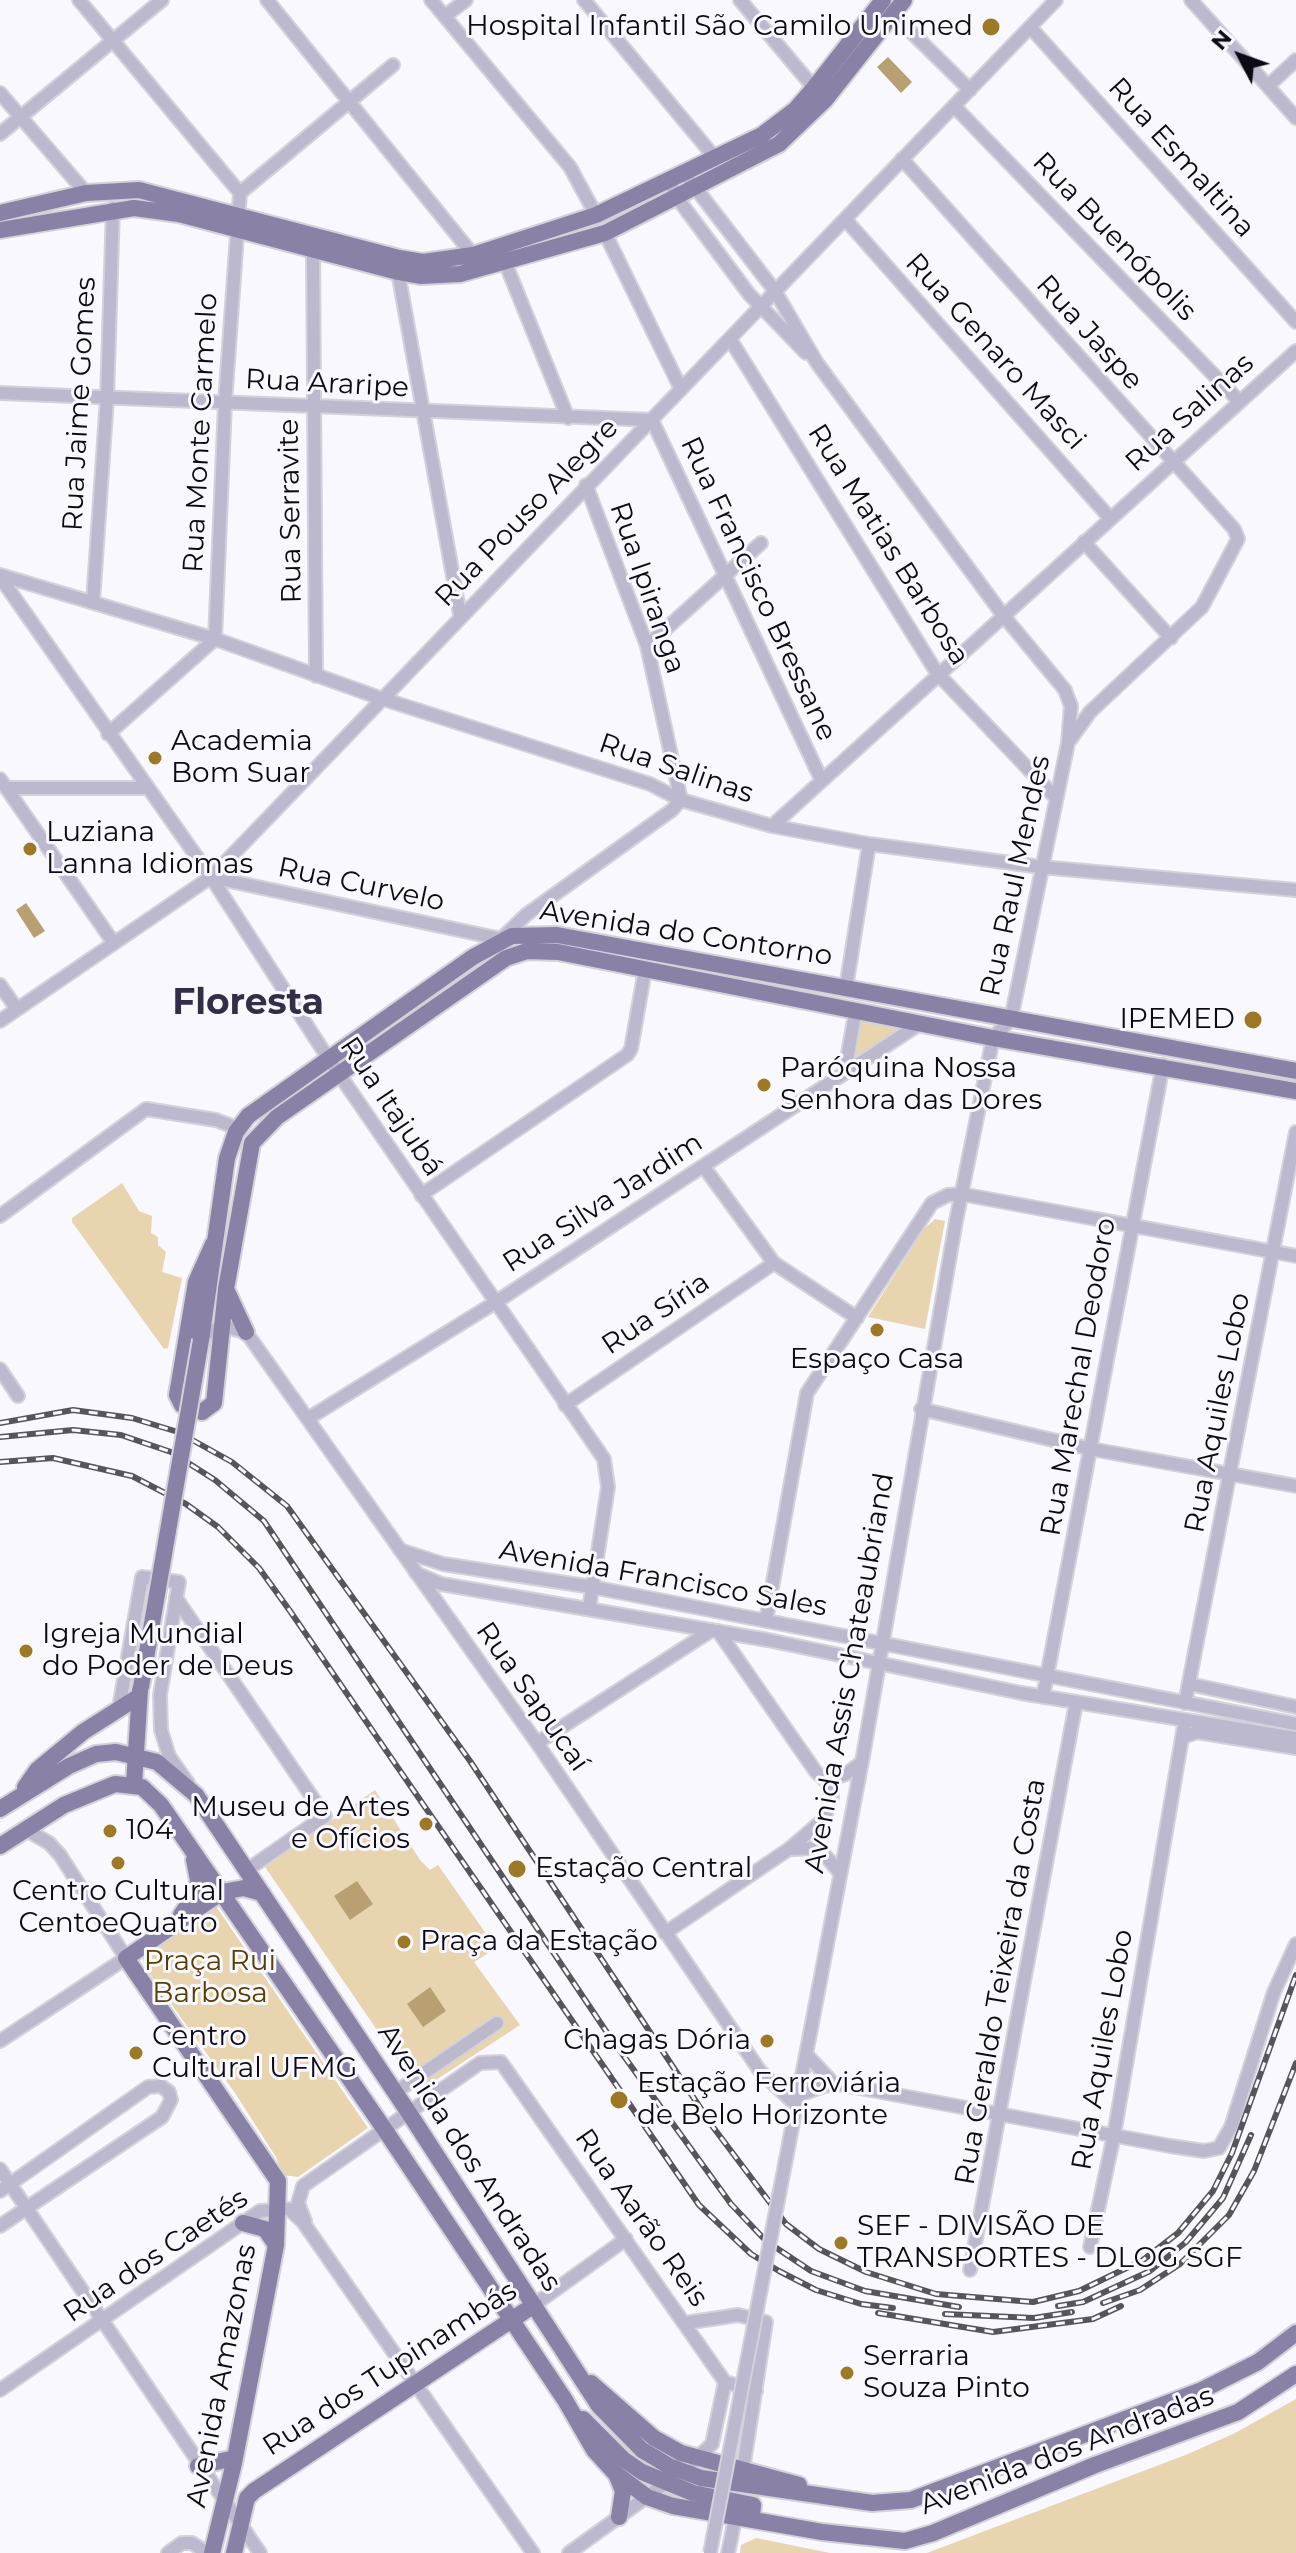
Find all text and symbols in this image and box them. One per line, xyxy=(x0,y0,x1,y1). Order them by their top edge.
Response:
place label: Hospital Infantil São Camilo Unimed xyxy=(466,10,973,44)
marker: Hospital Infantil São Camilo Unimed xyxy=(980,16,1002,38)
north arrow xyxy=(1200,16,1280,96)
text: N xyxy=(1205,24,1238,55)
street label: Rua Esmaltina xyxy=(1101,71,1261,245)
street label: Rua Buenópolis xyxy=(1025,146,1203,328)
street label: Rua Genaro Masci xyxy=(898,247,1092,457)
street label: Rua Jaspe xyxy=(1029,269,1149,397)
street label: Rua Jaime Gomes xyxy=(57,276,103,532)
street label: Rua Monte Carmelo xyxy=(177,292,225,574)
street label: Rua Salinas xyxy=(1119,347,1261,479)
street label: Rua Araripe xyxy=(244,363,410,405)
street label: Rua Pouso Alegre xyxy=(428,412,626,614)
street label: Rua Serravite xyxy=(273,418,309,604)
street label: Rua Matias Barbosa xyxy=(800,418,976,672)
street label: Rua Francisco Bressane xyxy=(673,432,843,746)
street label: Rua Ipiranga xyxy=(602,498,692,678)
place label: Academia Bom Suar xyxy=(171,725,313,791)
street label: Rua Salinas xyxy=(594,727,758,811)
marker: Academia Bom Suar xyxy=(146,749,164,767)
street label: Rua Raul Mendes xyxy=(974,753,1058,999)
place label: Luziana Lanna Idiomas xyxy=(46,816,253,882)
marker: Luziana Lanna Idiomas xyxy=(21,840,39,858)
street label: Rua Curvelo xyxy=(275,851,447,919)
street label: Avenida do Contorno xyxy=(537,894,835,974)
district label: Floresta xyxy=(172,981,324,1025)
place label: IPEMED xyxy=(1119,1003,1235,1037)
marker: IPEMED xyxy=(1242,1009,1264,1031)
street label: Rua Itajubá xyxy=(332,1031,450,1183)
place label: Paróquina Nossa Senhora das Dores xyxy=(780,1052,1042,1118)
marker: Paróquina Nossa Senhora das Dores xyxy=(755,1076,773,1094)
street label: Rua Silva Jardim xyxy=(497,1126,709,1280)
street label: Rua Marechal Deodoro xyxy=(1034,1215,1124,1539)
street label: Rua Síria xyxy=(596,1266,716,1362)
street label: Rua Aquiles Lobo xyxy=(1178,1290,1258,1536)
marker: Espaço Casa xyxy=(868,1321,886,1339)
place label: Espaço Casa xyxy=(790,1343,964,1377)
street label: Avenida Assis Chateaubriand xyxy=(798,1470,902,1876)
street label: Avenida Francisco Sales xyxy=(496,1534,830,1624)
street label: Rua Sapucaí xyxy=(468,1616,596,1778)
place label: Igreja Mundial do Poder de Deus xyxy=(42,1618,293,1684)
marker: Igreja Mundial do Poder de Deus xyxy=(17,1642,35,1660)
street label: Rua Geraldo Teixeira da Costa xyxy=(949,1776,1053,2188)
place label: Museu de Artes e Ofícios xyxy=(191,1791,410,1857)
place label: 104 xyxy=(126,1814,173,1848)
marker: Museu de Artes e Ofícios xyxy=(417,1815,435,1833)
marker: 104 xyxy=(101,1822,119,1840)
place label: Estação Central xyxy=(535,1852,752,1886)
marker: Centro Cultural CentoeQuatro xyxy=(109,1854,127,1872)
marker: Estação Central xyxy=(506,1858,528,1880)
place label: Centro Cultural CentoeQuatro xyxy=(12,1875,224,1941)
place label: Praça da Estação xyxy=(420,1925,658,1959)
street label: Rua Aquiles Lobo xyxy=(1065,1927,1141,2173)
marker: Praça da Estação xyxy=(395,1933,413,1951)
park label: Praça Rui Barbosa xyxy=(144,1945,276,2011)
street label: Avenida dos Andradas xyxy=(370,2018,568,2298)
place label: Centro Cultural UFMG xyxy=(152,2020,357,2086)
place label: Chagas Dória xyxy=(563,2024,751,2058)
marker: Chagas Dória xyxy=(758,2032,776,2050)
marker: Centro Cultural UFMG xyxy=(127,2044,145,2062)
place label: Estação Ferroviária de Belo Horizonte xyxy=(637,2067,901,2133)
marker: Estação Ferroviária de Belo Horizonte xyxy=(608,2089,630,2111)
street label: Rua Aarão Reis xyxy=(567,2123,715,2313)
street label: Rua dos Caetés xyxy=(58,2182,254,2330)
place label: SEF - DIVISÃO DE TRANSPORTES - DLOG SGF xyxy=(857,2210,1243,2276)
marker: SEF - DIVISÃO DE TRANSPORTES - DLOG SGF xyxy=(832,2234,850,2252)
street label: Avenida Amazonas xyxy=(180,2242,264,2510)
street label: Rua dos Tupinambás xyxy=(257,2274,523,2464)
place label: Serraria Souza Pinto xyxy=(863,2340,1030,2406)
marker: Serraria Souza Pinto xyxy=(838,2364,856,2382)
street label: Avenida dos Andradas xyxy=(916,2379,1218,2523)

